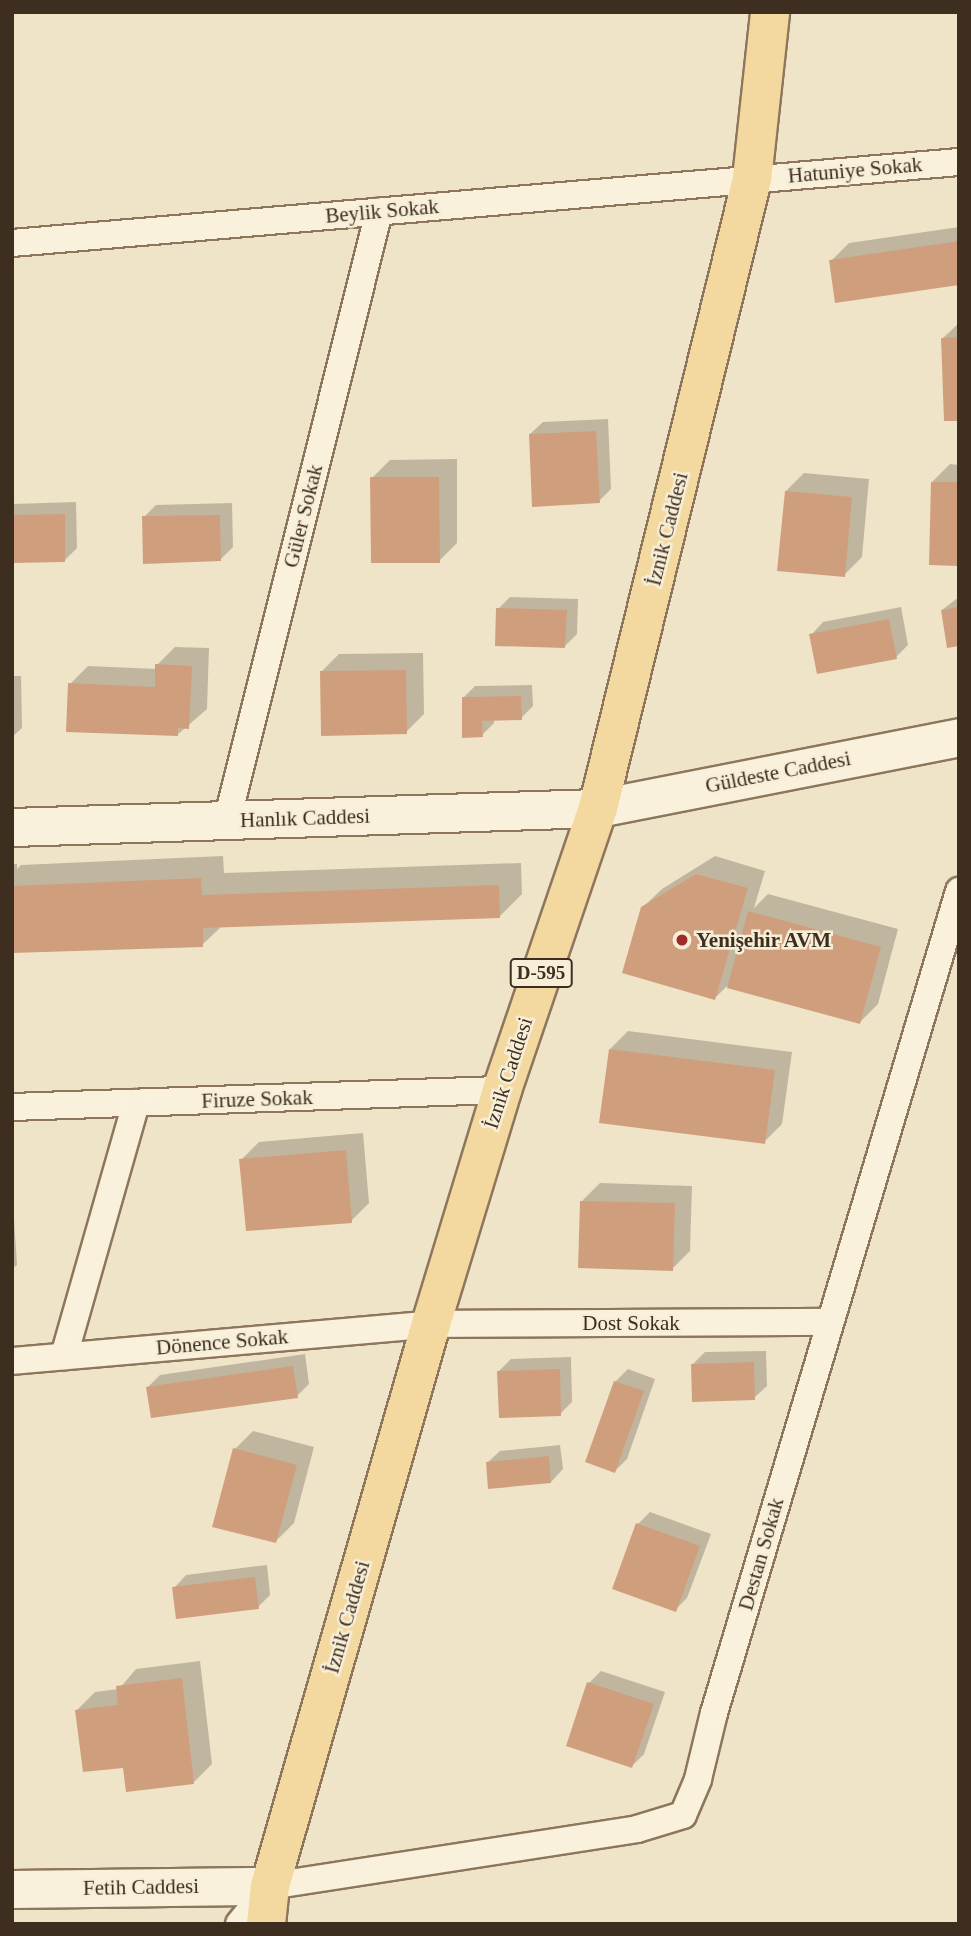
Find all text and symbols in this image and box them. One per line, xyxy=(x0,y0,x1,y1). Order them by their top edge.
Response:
street label: Hatuniye Sokak xyxy=(787,152,923,188)
street label: Beylik Sokak xyxy=(324,193,440,229)
street label: Güler Sokak xyxy=(278,462,328,570)
street label: İznik Caddesi xyxy=(641,470,693,588)
street label: Güldeste Caddesi xyxy=(703,746,853,798)
street label: Hanlık Caddesi xyxy=(240,803,370,833)
place label: Yenişehir AVM xyxy=(696,927,833,953)
marker: Yenişehir AVM xyxy=(674,932,690,948)
road number: D-595 xyxy=(510,958,572,988)
street label: İznik Caddesi xyxy=(478,1014,538,1132)
street label: Firuze Sokak xyxy=(201,1084,313,1114)
street label: Dost Sokak xyxy=(582,1310,680,1336)
street label: Dönence Sokak xyxy=(155,1324,289,1360)
street label: Destan Sokak xyxy=(733,1495,789,1613)
street label: İznik Caddesi xyxy=(319,1558,375,1676)
street label: Fetih Caddesi xyxy=(83,1873,199,1901)

